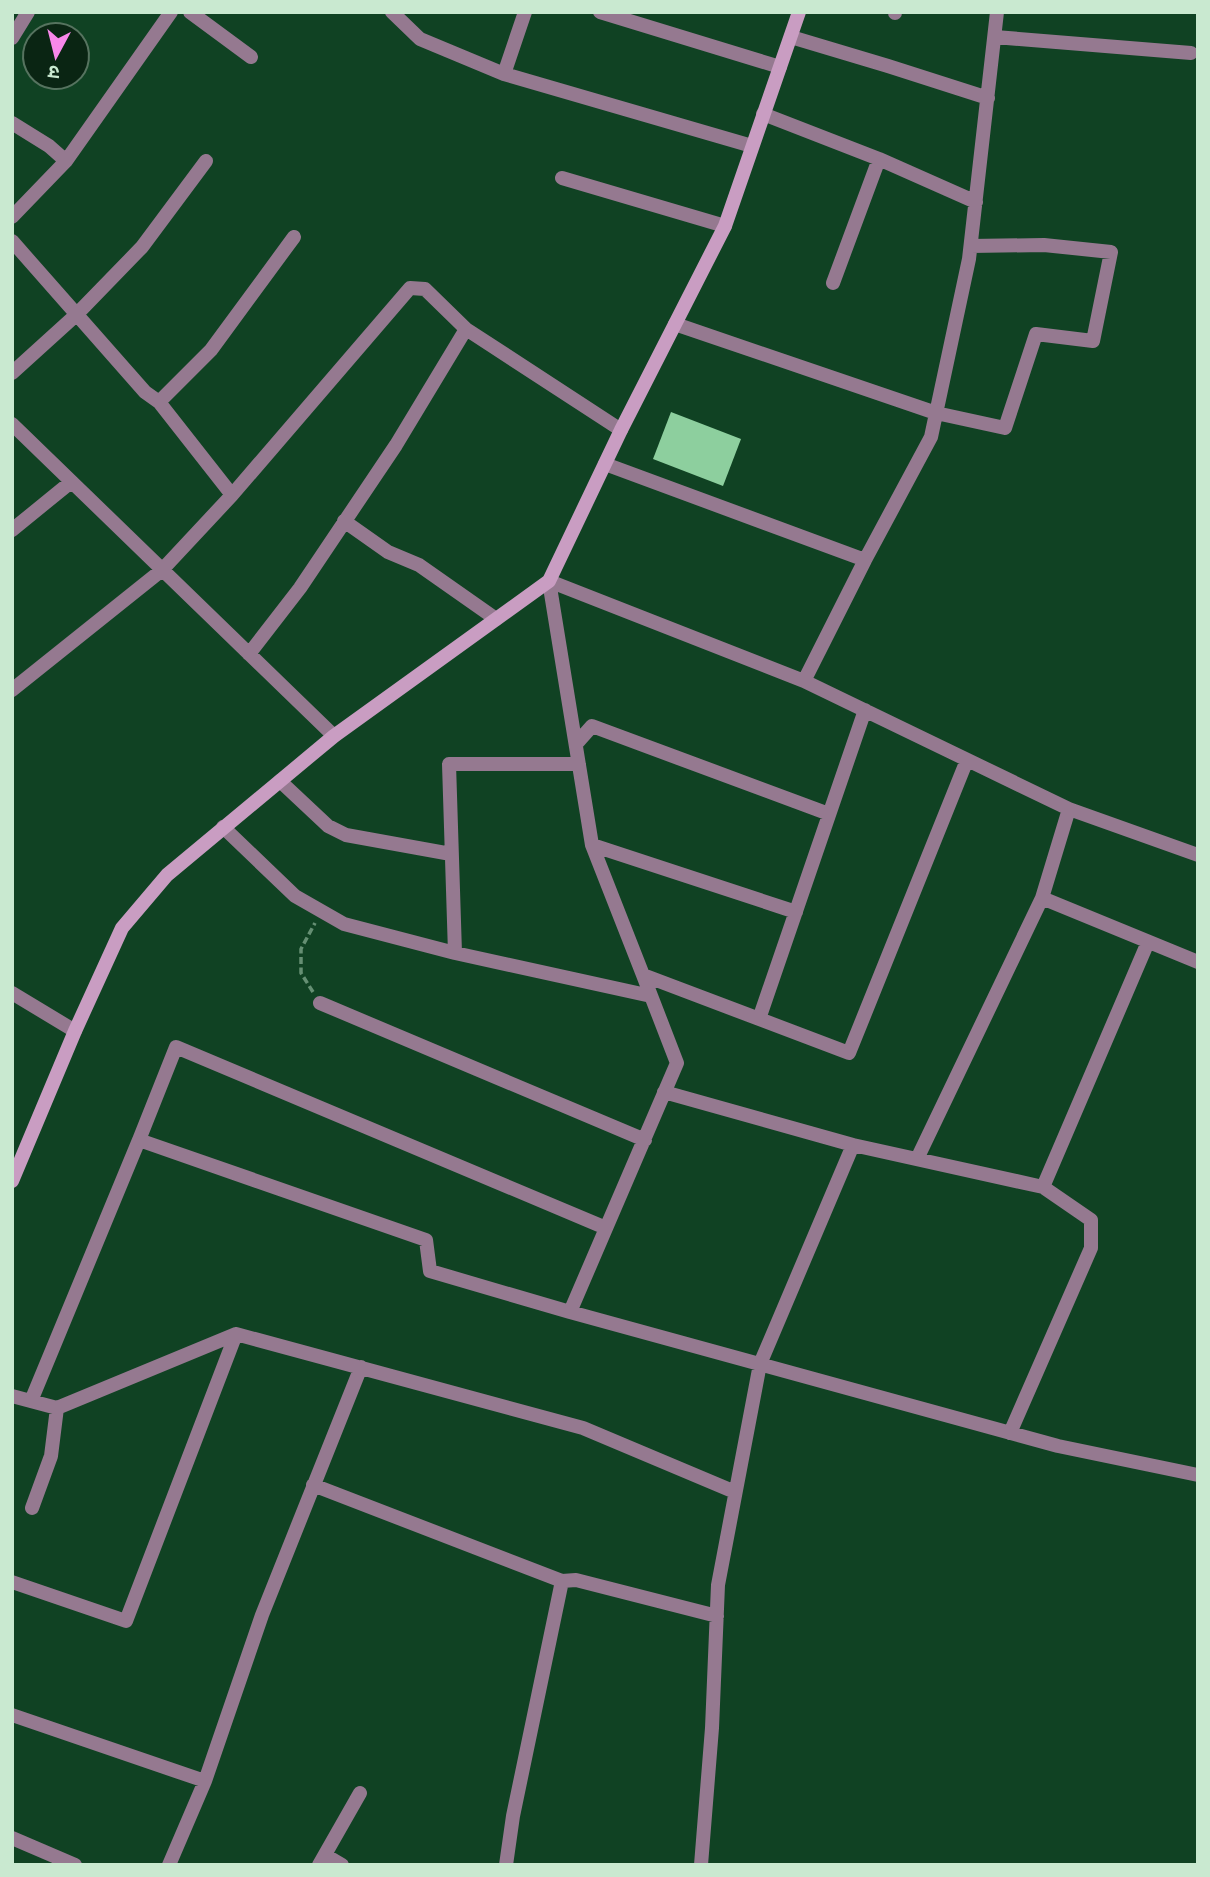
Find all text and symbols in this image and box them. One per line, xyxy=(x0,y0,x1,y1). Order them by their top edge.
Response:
north arrow xyxy=(21,21,91,91)
text: उ xyxy=(46,61,61,83)

